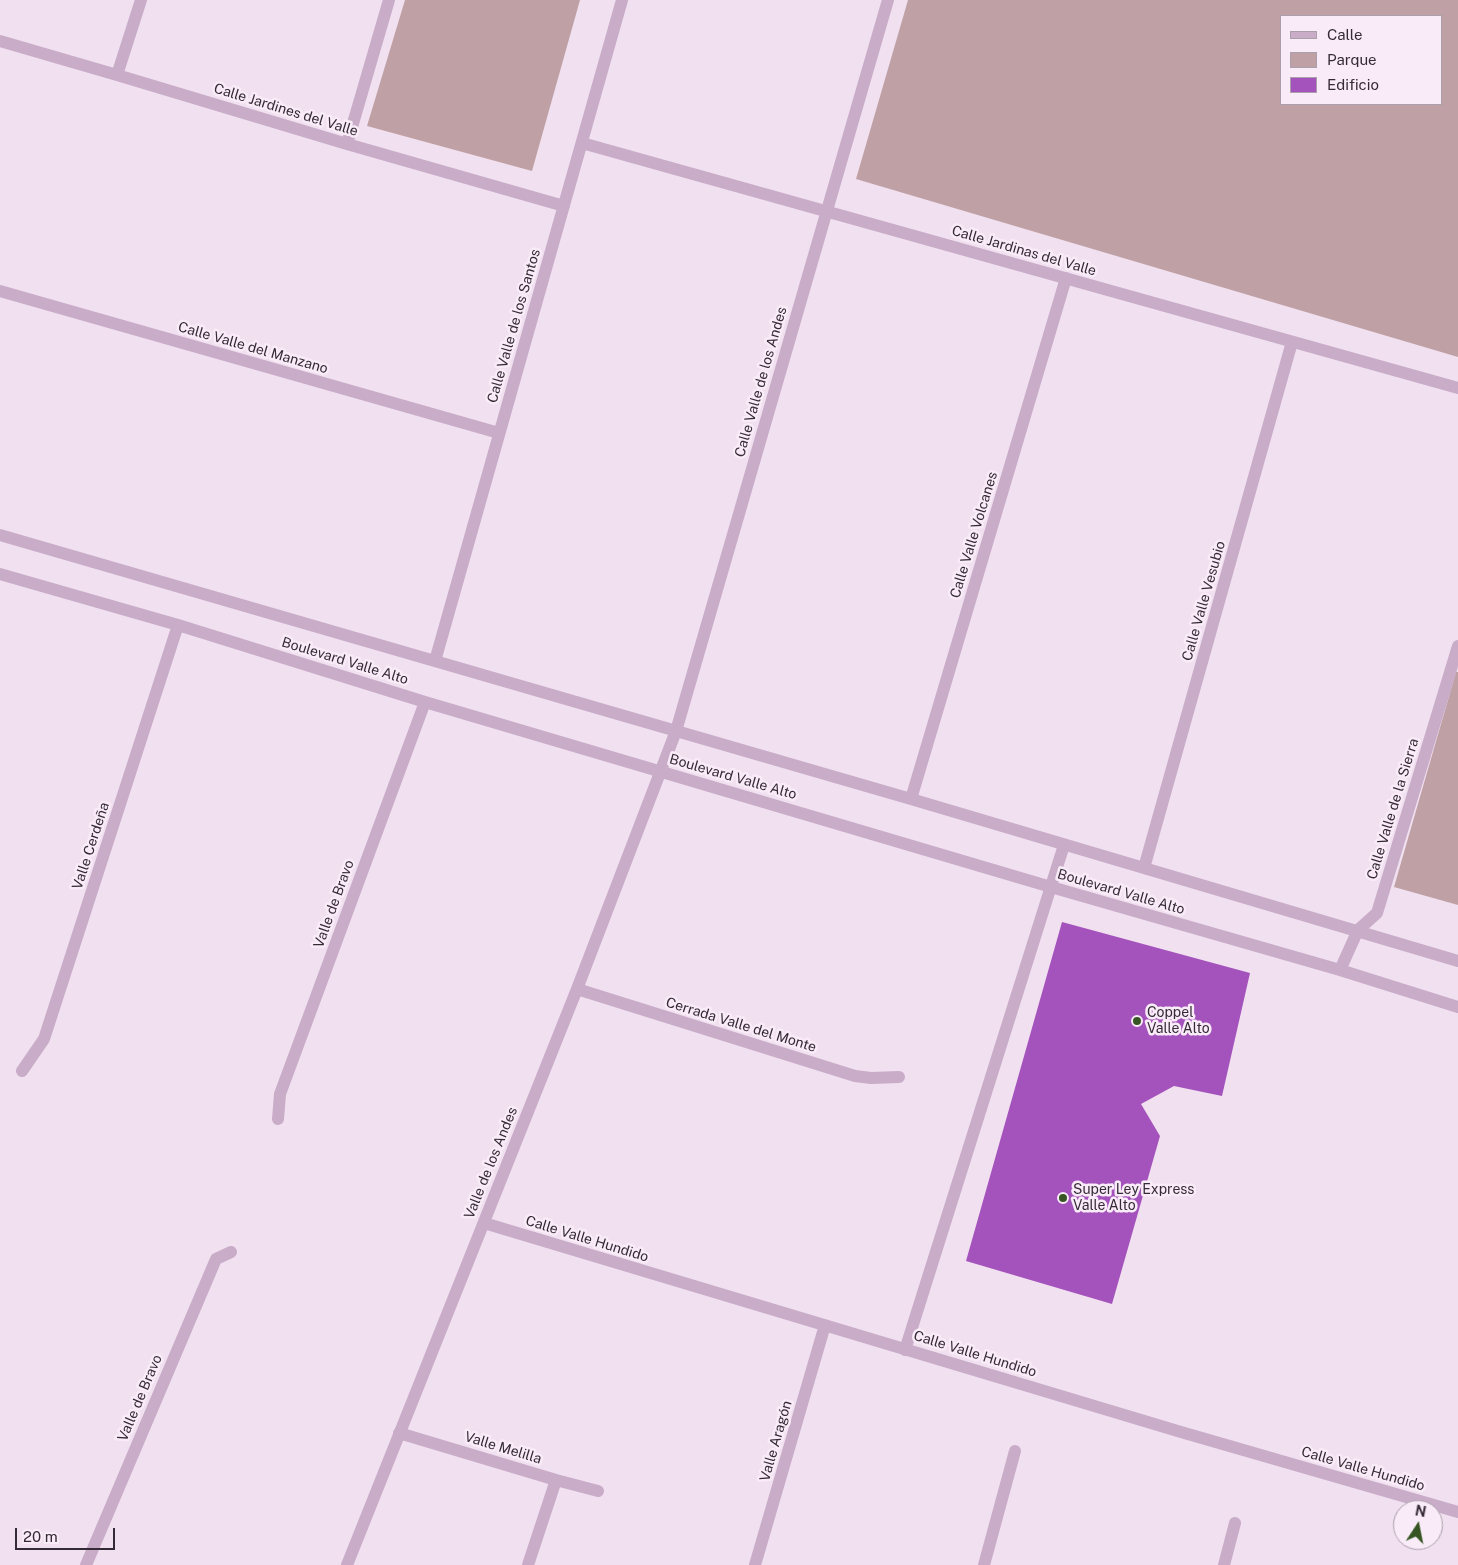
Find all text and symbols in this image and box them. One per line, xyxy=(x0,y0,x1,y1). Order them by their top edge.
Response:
legend xyxy=(1280,15,1443,105)
text: Calle xyxy=(1327,26,1363,43)
text: Parque xyxy=(1327,51,1377,68)
text: Edificio xyxy=(1327,76,1379,93)
street label: Calle Jardines del Valle xyxy=(212,80,360,140)
street label: Calle Jardinas del Valle xyxy=(950,222,1098,280)
street label: Calle Valle de los Santos xyxy=(484,247,544,405)
street label: Calle Valle de los Andes xyxy=(731,305,791,459)
street label: Calle Valle del Manzano xyxy=(176,319,330,377)
street label: Calle Valle Volcanes xyxy=(947,470,1001,600)
street label: Calle Valle Vesubio xyxy=(1179,539,1229,663)
street label: Boulevard Valle Alto xyxy=(280,634,410,688)
street label: Calle Valle de la Sierra xyxy=(1364,736,1422,882)
street label: Boulevard Valle Alto xyxy=(667,751,799,803)
street label: Valle Cerdeña xyxy=(69,800,113,892)
street label: Valle de Bravo xyxy=(310,858,358,950)
street label: Boulevard Valle Alto xyxy=(1055,866,1187,918)
street label: Cerrada Valle del Monte xyxy=(664,994,818,1056)
place label: Coppel Valle Alto xyxy=(1147,1005,1210,1038)
marker: Coppel Valle Alto xyxy=(1131,1015,1143,1027)
street label: Valle de los Andes xyxy=(461,1105,521,1221)
place label: Super Ley Express Valle Alto xyxy=(1073,1182,1194,1214)
marker: Super Ley Express Valle Alto xyxy=(1057,1192,1069,1204)
street label: Calle Valle Hundido xyxy=(524,1212,650,1266)
street label: Calle Valle Hundido xyxy=(912,1327,1038,1381)
street label: Valle de Bravo xyxy=(114,1352,166,1444)
street label: Valle Aragón xyxy=(756,1399,796,1483)
street label: Valle Melilla xyxy=(462,1428,544,1468)
street label: Calle Valle Hundido xyxy=(1299,1443,1427,1495)
north arrow xyxy=(1393,1500,1443,1550)
text: N xyxy=(1414,1502,1428,1520)
scale bar xyxy=(18,1518,118,1550)
text: 20 m xyxy=(23,1528,58,1545)

